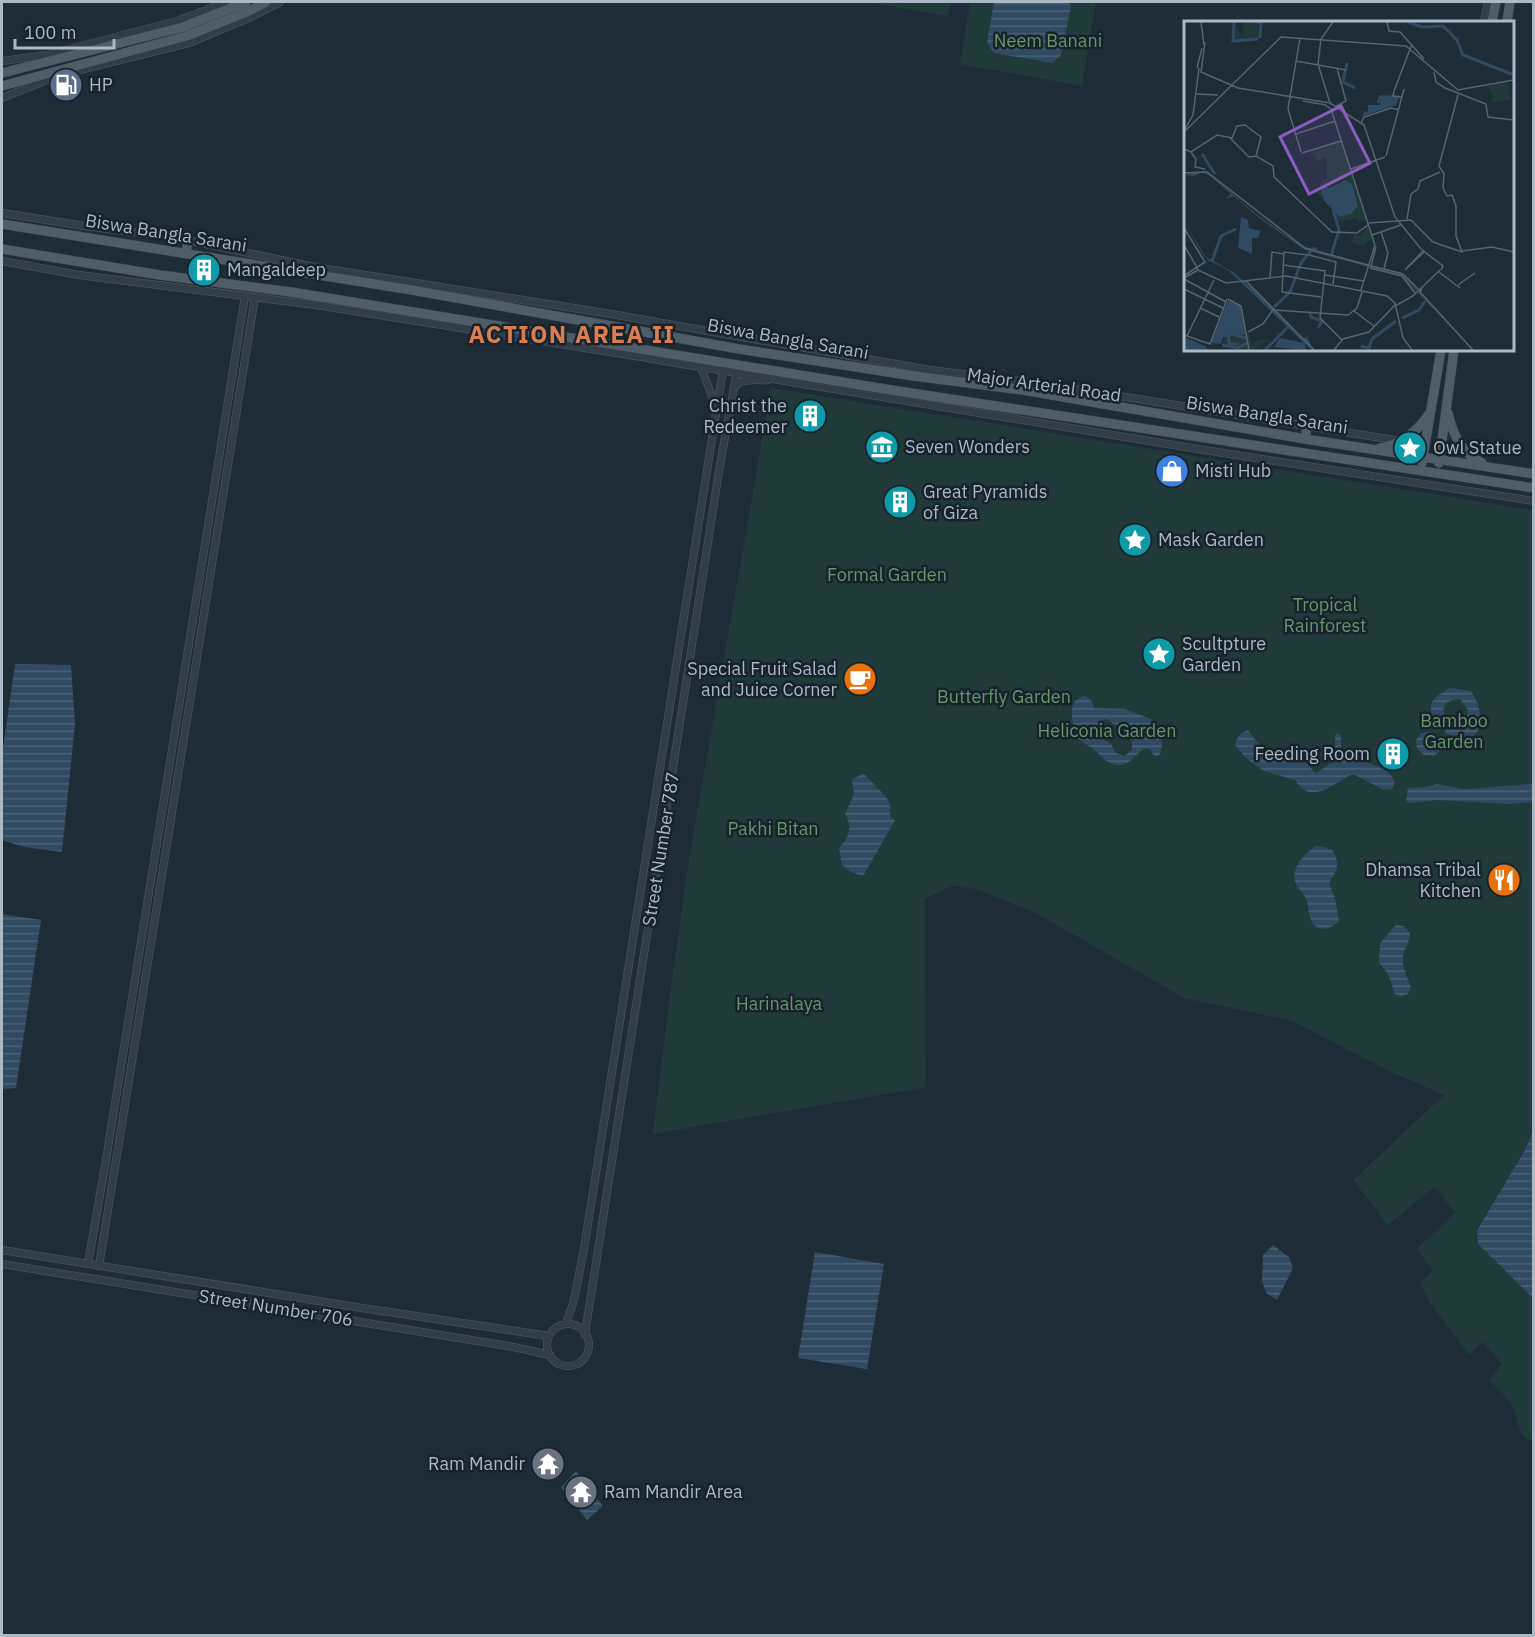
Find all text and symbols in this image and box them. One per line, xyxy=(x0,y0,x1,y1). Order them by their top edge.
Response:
scale bar xyxy=(15,12,114,50)
text: 100 m xyxy=(24,21,76,44)
inset map xyxy=(1184,21,1514,351)
park label: Neem Banani xyxy=(994,29,1102,52)
fuel station icon: HP xyxy=(48,67,84,103)
place label: HP xyxy=(89,73,113,96)
street label: Biswa Bangla Sarani xyxy=(84,208,248,257)
building icon: Mangaldeep xyxy=(186,252,222,288)
place label: Mangaldeep xyxy=(227,258,326,281)
street label: Biswa Bangla Sarani xyxy=(706,313,870,364)
district label: ACTION AREA II xyxy=(469,318,675,350)
street label: Major Arterial Road xyxy=(966,362,1123,407)
street label: Biswa Bangla Sarani xyxy=(1185,390,1349,439)
place label: Christ the Redeemer xyxy=(703,394,787,438)
building icon: Christ the Redeemer xyxy=(792,398,828,434)
museum icon: Seven Wonders xyxy=(864,429,900,465)
place icon: Owl Statue xyxy=(1392,430,1428,466)
place label: Seven Wonders xyxy=(905,435,1030,458)
place label: Owl Statue xyxy=(1433,436,1522,459)
shop icon: Misti Hub xyxy=(1154,453,1190,489)
place label: Misti Hub xyxy=(1195,459,1271,482)
place label: Great Pyramids of Giza xyxy=(923,480,1048,524)
building icon: Great Pyramids of Giza xyxy=(882,484,918,520)
place icon: Mask Garden xyxy=(1117,522,1153,558)
place label: Mask Garden xyxy=(1158,528,1264,551)
park label: Formal Garden xyxy=(827,563,947,586)
park label: Tropical Rainforest xyxy=(1284,593,1366,637)
place label: Scultpture Garden xyxy=(1182,632,1266,676)
place icon: Scultpture Garden xyxy=(1141,636,1177,672)
place label: Special Fruit Salad and Juice Corner xyxy=(687,657,837,701)
cafe icon: Special Fruit Salad and Juice Corner xyxy=(842,661,878,697)
park label: Butterfly Garden xyxy=(937,685,1071,708)
park label: Bamboo Garden xyxy=(1420,709,1488,753)
park label: Heliconia Garden xyxy=(1038,719,1176,742)
building icon: Feeding Room xyxy=(1375,736,1411,772)
place label: Feeding Room xyxy=(1255,742,1370,765)
street label: Street Number 787 xyxy=(637,770,684,928)
park label: Pakhi Bitan xyxy=(727,817,819,840)
place label: Dhamsa Tribal Kitchen xyxy=(1365,858,1481,902)
restaurant icon: Dhamsa Tribal Kitchen xyxy=(1486,862,1522,898)
park label: Harinalaya xyxy=(736,992,822,1015)
street label: Street Number 706 xyxy=(197,1284,355,1331)
temple icon: Ram Mandir xyxy=(530,1446,566,1482)
place label: Ram Mandir xyxy=(428,1452,525,1475)
temple icon: Ram Mandir Area xyxy=(563,1474,599,1510)
place label: Ram Mandir Area xyxy=(604,1480,743,1503)

